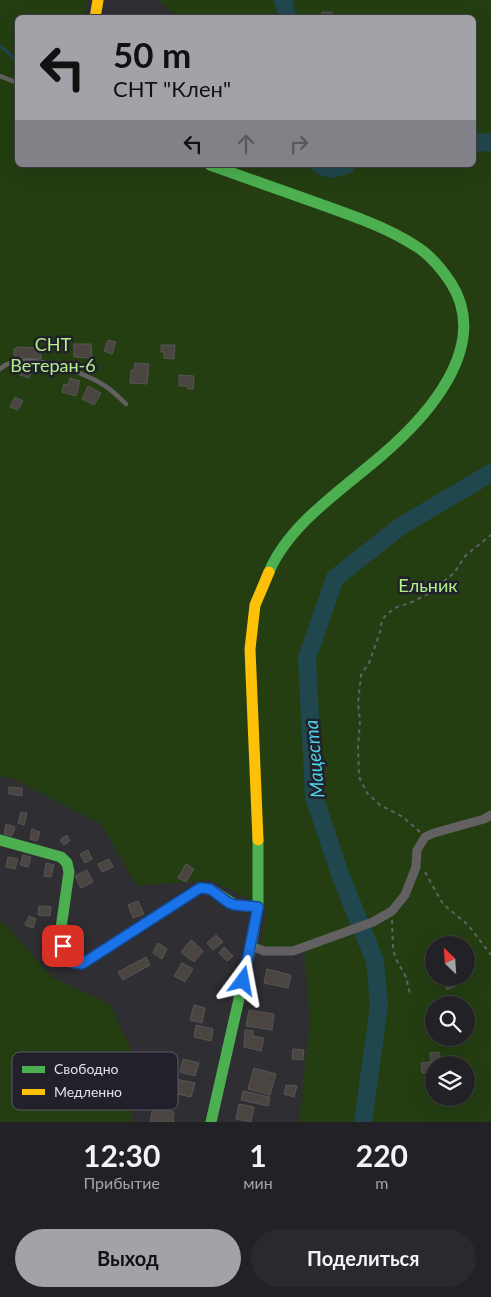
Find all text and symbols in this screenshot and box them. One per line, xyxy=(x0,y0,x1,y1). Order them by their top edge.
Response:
text: 50 m xyxy=(113,33,191,75)
icon: left xyxy=(30,35,95,100)
text: СНТ "Клен" xyxy=(113,75,231,102)
icon: left xyxy=(179,130,207,158)
icon: ahead xyxy=(232,130,260,158)
icon: right xyxy=(285,130,313,158)
park label: СНТ Ветеран-6 xyxy=(10,333,96,376)
park label: Ельник xyxy=(398,574,458,596)
water label: Мацеста xyxy=(299,719,328,799)
pin xyxy=(42,925,84,967)
icon: arrive xyxy=(49,932,77,960)
north arrow xyxy=(425,936,475,986)
map controls xyxy=(425,936,475,1106)
position arrow xyxy=(216,954,268,1006)
button: search xyxy=(425,996,475,1046)
legend xyxy=(12,1052,178,1110)
button: layers xyxy=(425,1056,475,1106)
text: Свободно xyxy=(54,1060,119,1077)
text: Медленно xyxy=(54,1083,122,1100)
text: 12:30 xyxy=(83,1137,160,1173)
text: 1 xyxy=(249,1137,267,1173)
text: 220 xyxy=(356,1137,408,1173)
text: Прибытие xyxy=(83,1173,160,1192)
text: мин xyxy=(243,1173,273,1192)
text: m xyxy=(375,1173,388,1192)
button: Выход xyxy=(15,1229,241,1287)
button: Поделиться xyxy=(251,1229,476,1287)

